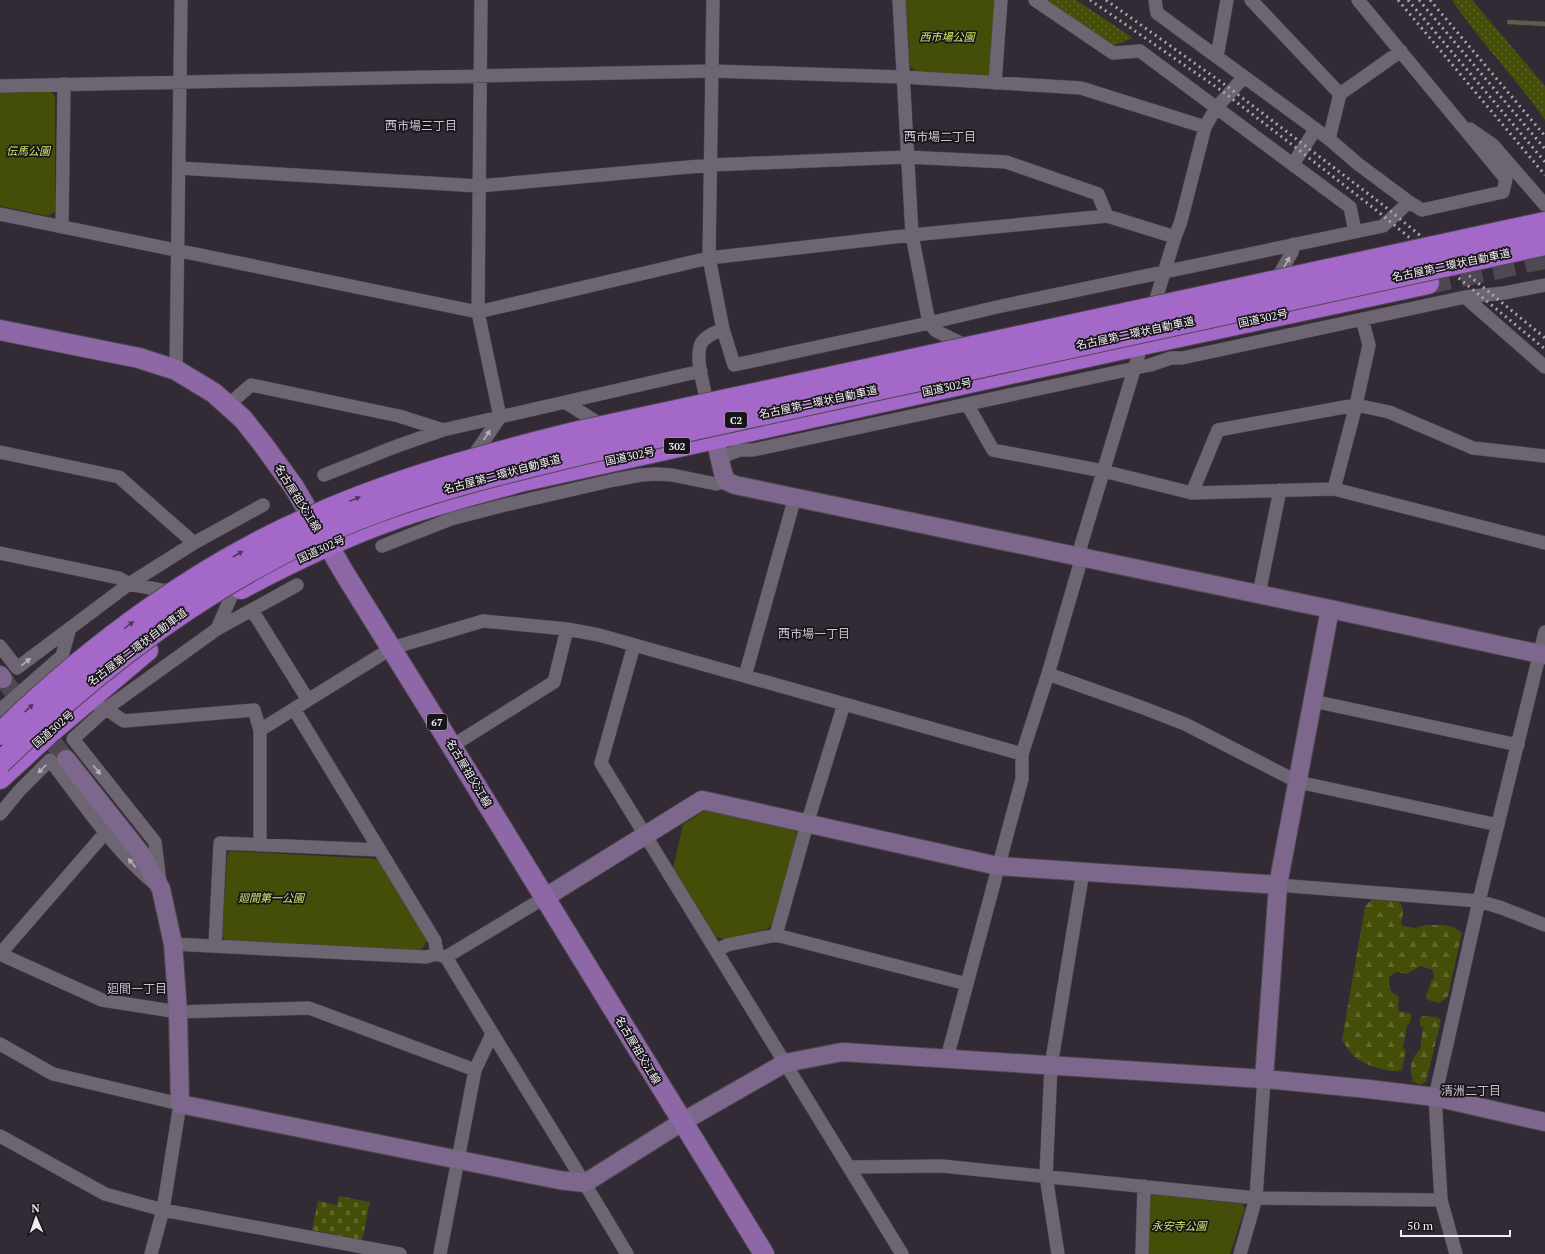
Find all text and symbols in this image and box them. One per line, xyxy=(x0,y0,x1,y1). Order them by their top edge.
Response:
park label: 西市場公園 xyxy=(920,30,976,44)
district label: 西市場三丁目 xyxy=(385,118,457,133)
district label: 西市場二丁目 xyxy=(904,129,976,144)
park label: 伝馬公園 xyxy=(6,144,52,158)
street label: 名古屋第二環状自動車道 xyxy=(1390,246,1512,284)
one-way arrow xyxy=(1283,256,1290,268)
street label: 国道302号 xyxy=(1237,306,1289,330)
street label: 名古屋第二環状自動車道 xyxy=(1074,314,1196,352)
street label: 国道302号 xyxy=(921,375,973,399)
street label: 名古屋第二環状自動車道 xyxy=(757,383,879,421)
road number: C2 xyxy=(725,412,747,428)
one-way arrow xyxy=(484,430,491,441)
road number: 302 xyxy=(664,438,690,454)
street label: 国道302号 xyxy=(604,444,656,468)
street label: 名古屋第二環状自動車道 xyxy=(442,452,562,496)
street label: 名古屋祖父江線 xyxy=(272,462,324,534)
one-way arrow xyxy=(350,496,362,502)
street label: 国道302号 xyxy=(295,532,347,566)
one-way arrow xyxy=(232,551,244,558)
street label: 名古屋第二環状自動車道 xyxy=(84,605,190,689)
one-way arrow xyxy=(123,621,134,629)
district label: 西市場一丁目 xyxy=(778,626,850,641)
one-way arrow xyxy=(21,657,32,666)
one-way arrow xyxy=(24,704,33,713)
street label: 国道302号 xyxy=(29,707,77,751)
road number: 67 xyxy=(427,714,447,730)
street label: 名古屋祖父江線 xyxy=(443,736,495,810)
one-way arrow xyxy=(37,764,46,774)
one-way arrow xyxy=(93,764,102,775)
one-way arrow xyxy=(128,858,137,869)
park label: 廻間第一公園 xyxy=(238,891,306,905)
district label: 廻間一丁目 xyxy=(107,981,167,996)
street label: 名古屋祖父江線 xyxy=(612,1013,664,1087)
district label: 清洲二丁目 xyxy=(1441,1083,1501,1098)
north arrow xyxy=(16,1198,56,1238)
text: N xyxy=(31,1201,41,1215)
scale bar xyxy=(1401,1212,1510,1238)
text: 50 m xyxy=(1407,1218,1434,1233)
park label: 永安寺公園 xyxy=(1152,1219,1208,1233)

